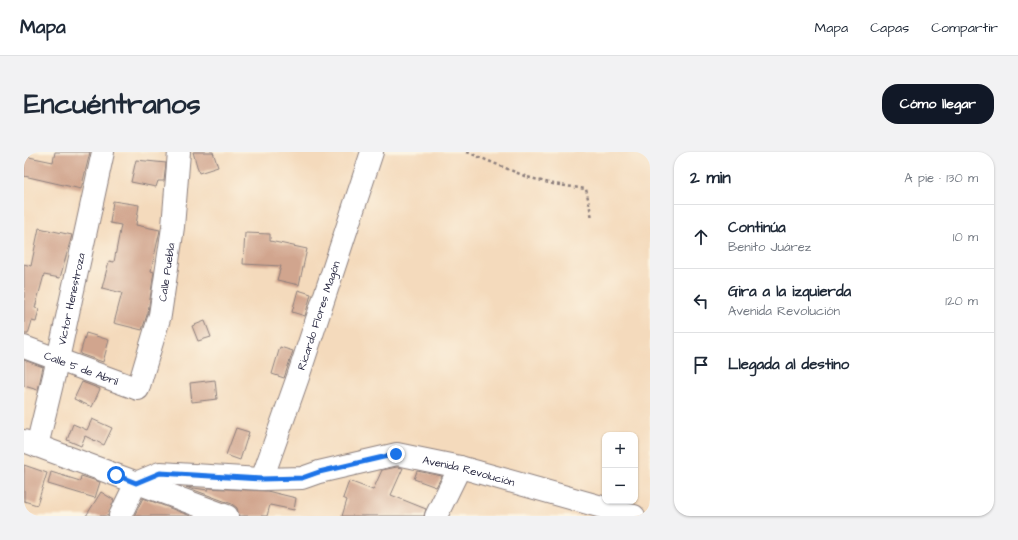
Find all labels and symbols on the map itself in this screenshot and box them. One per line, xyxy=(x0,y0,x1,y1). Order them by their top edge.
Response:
street label: Calle Puebla xyxy=(155,241,179,303)
street label: Víctor Henestroza xyxy=(54,251,89,347)
street label: Ricardo Flores Magón xyxy=(294,259,344,372)
street label: Calle 5 de Abril xyxy=(42,348,121,389)
route end xyxy=(387,445,405,463)
street label: Avenida Revolución xyxy=(421,452,517,490)
route start xyxy=(107,466,125,484)

